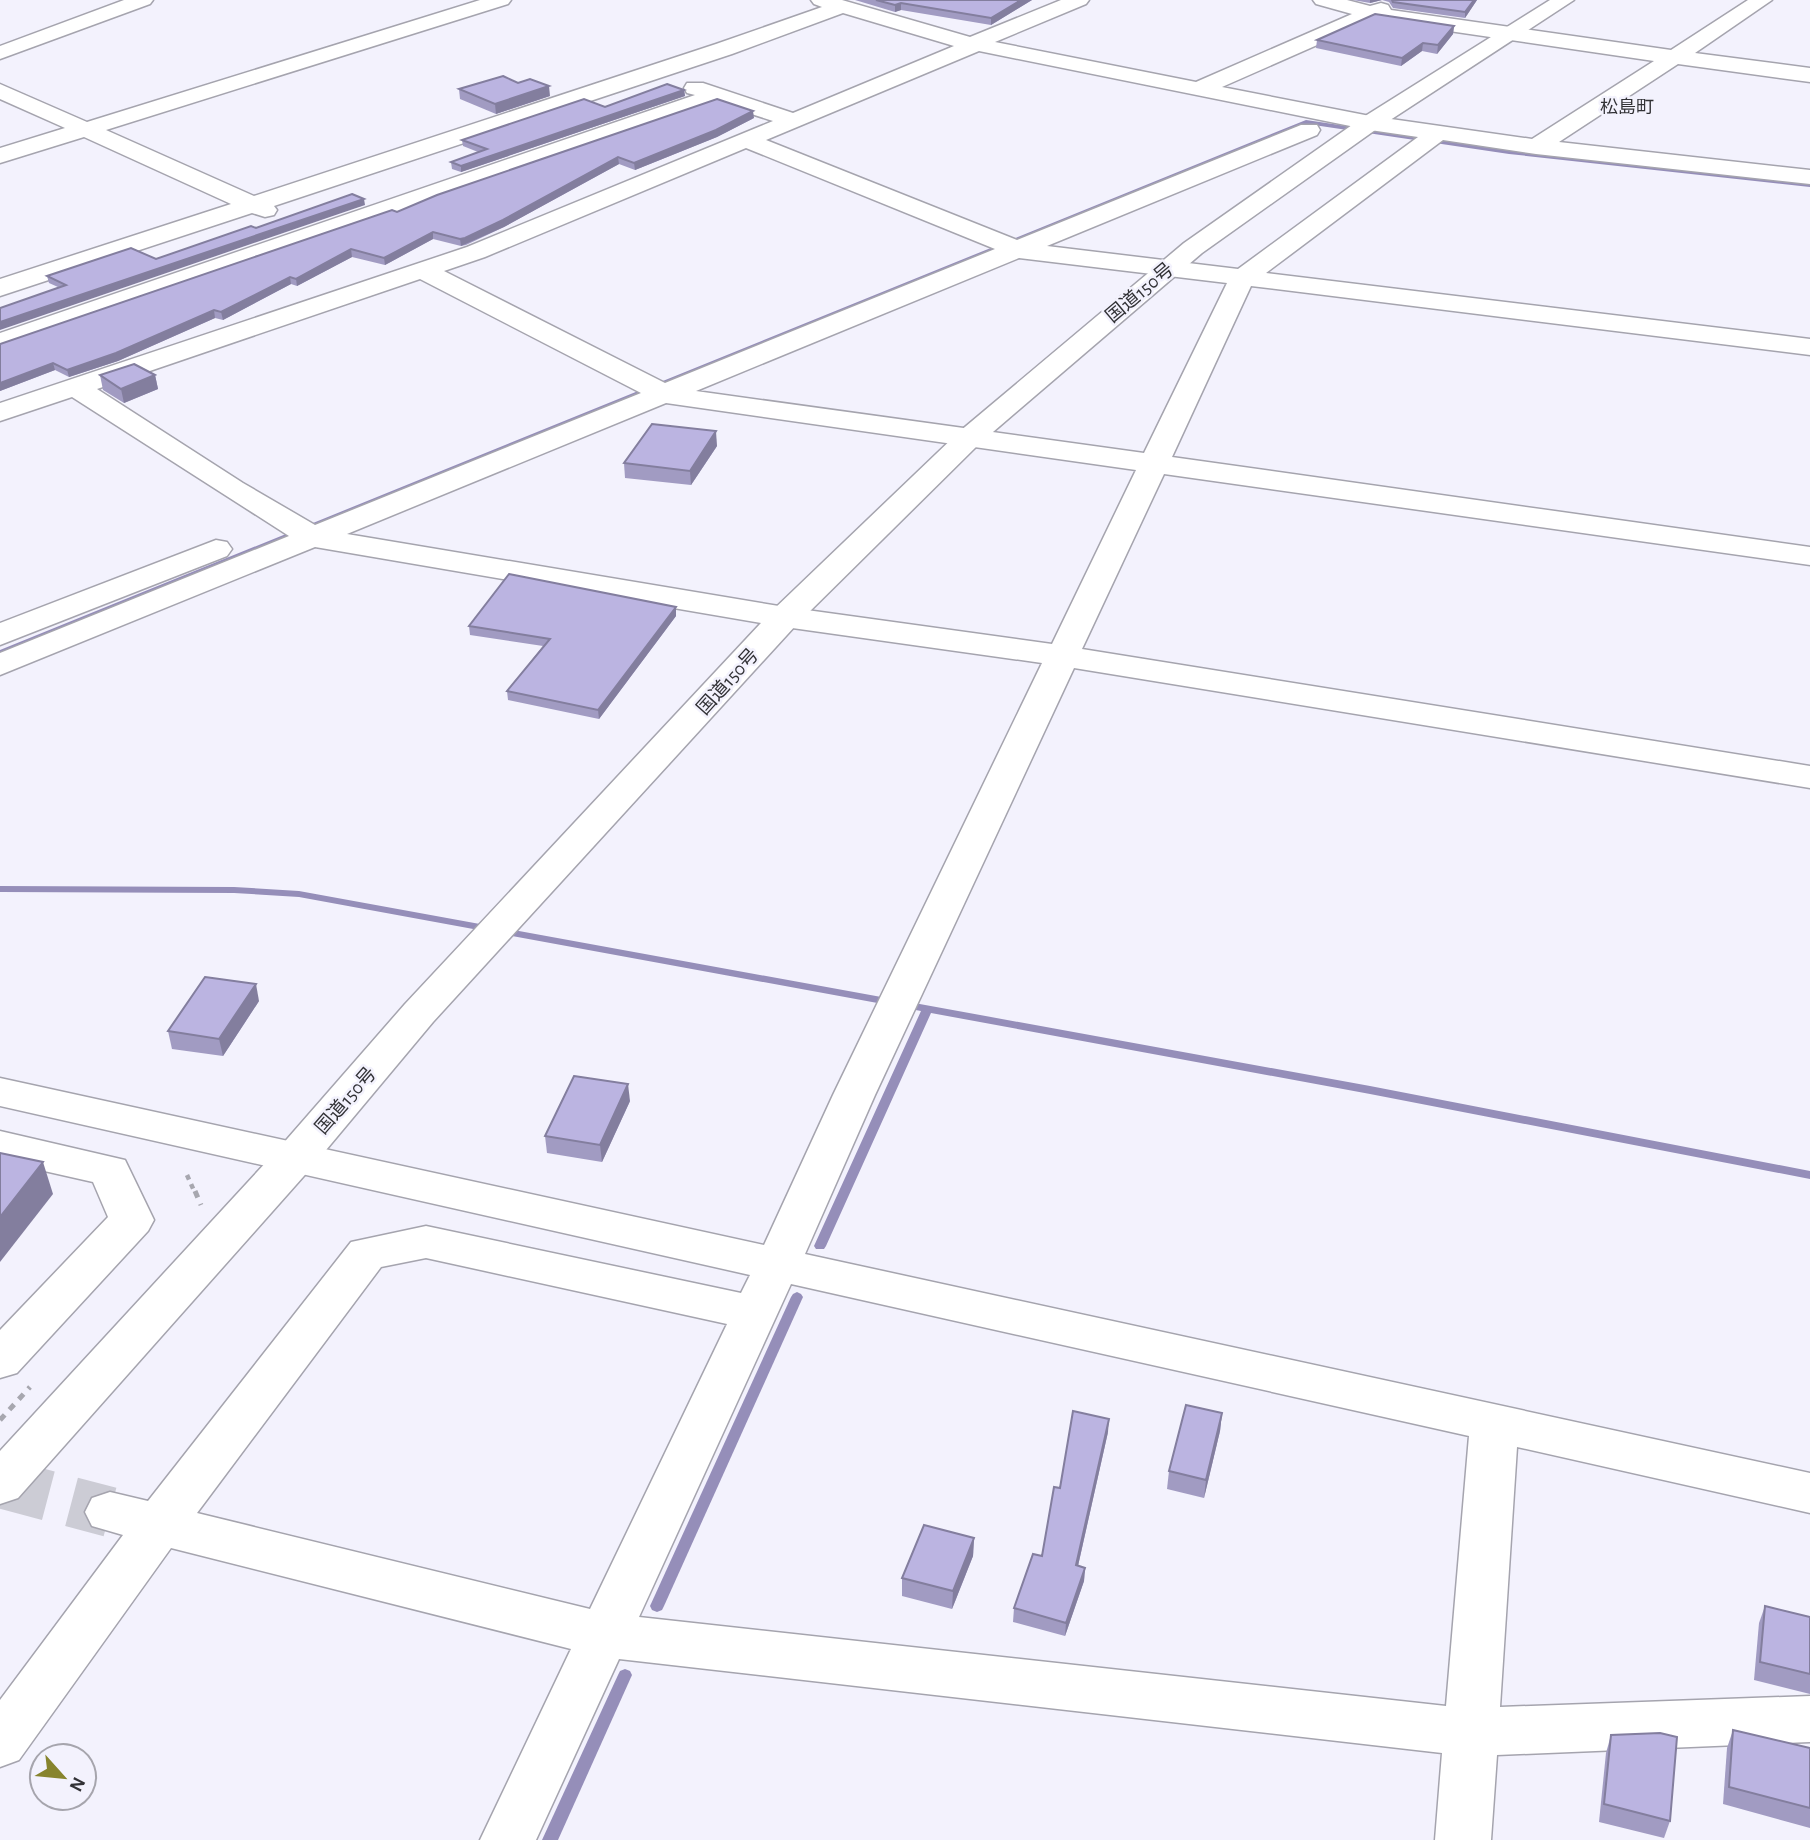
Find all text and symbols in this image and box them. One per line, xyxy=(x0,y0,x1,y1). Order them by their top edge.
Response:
district label: 松島町 xyxy=(1600,97,1654,117)
street label: 国道150号 xyxy=(1102,259,1177,327)
street label: 国道150号 xyxy=(693,645,762,719)
street label: 国道150号 xyxy=(311,1063,380,1138)
north arrow xyxy=(28,1742,98,1812)
text: N xyxy=(65,1774,88,1794)

